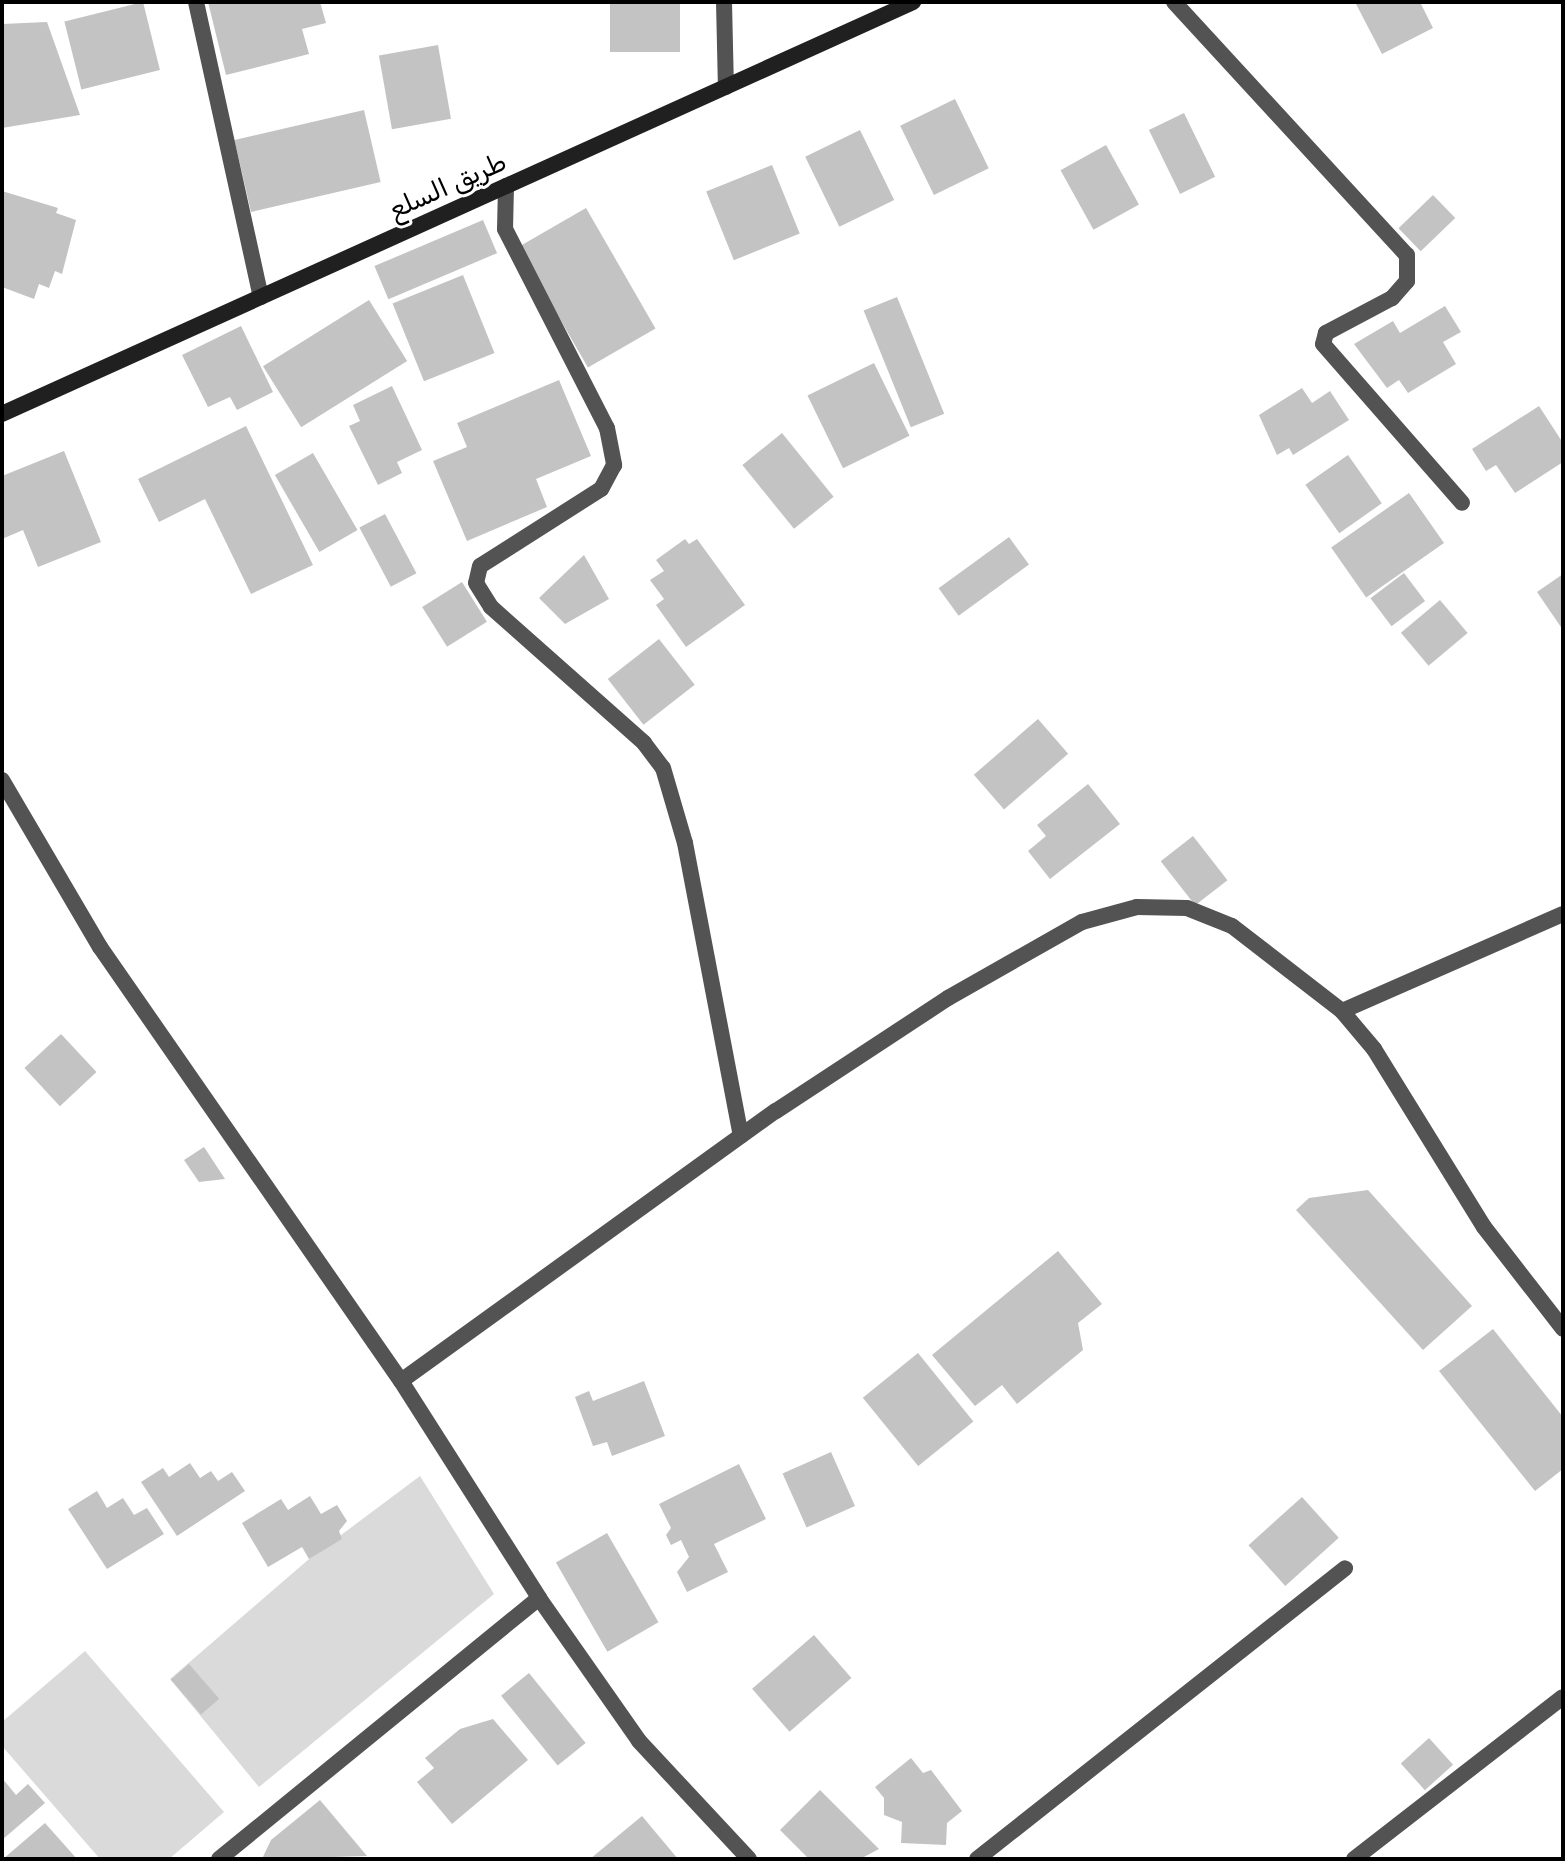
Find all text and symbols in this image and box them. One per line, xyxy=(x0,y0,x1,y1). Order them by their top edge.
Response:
street label: طريق السلع xyxy=(385,146,511,226)

